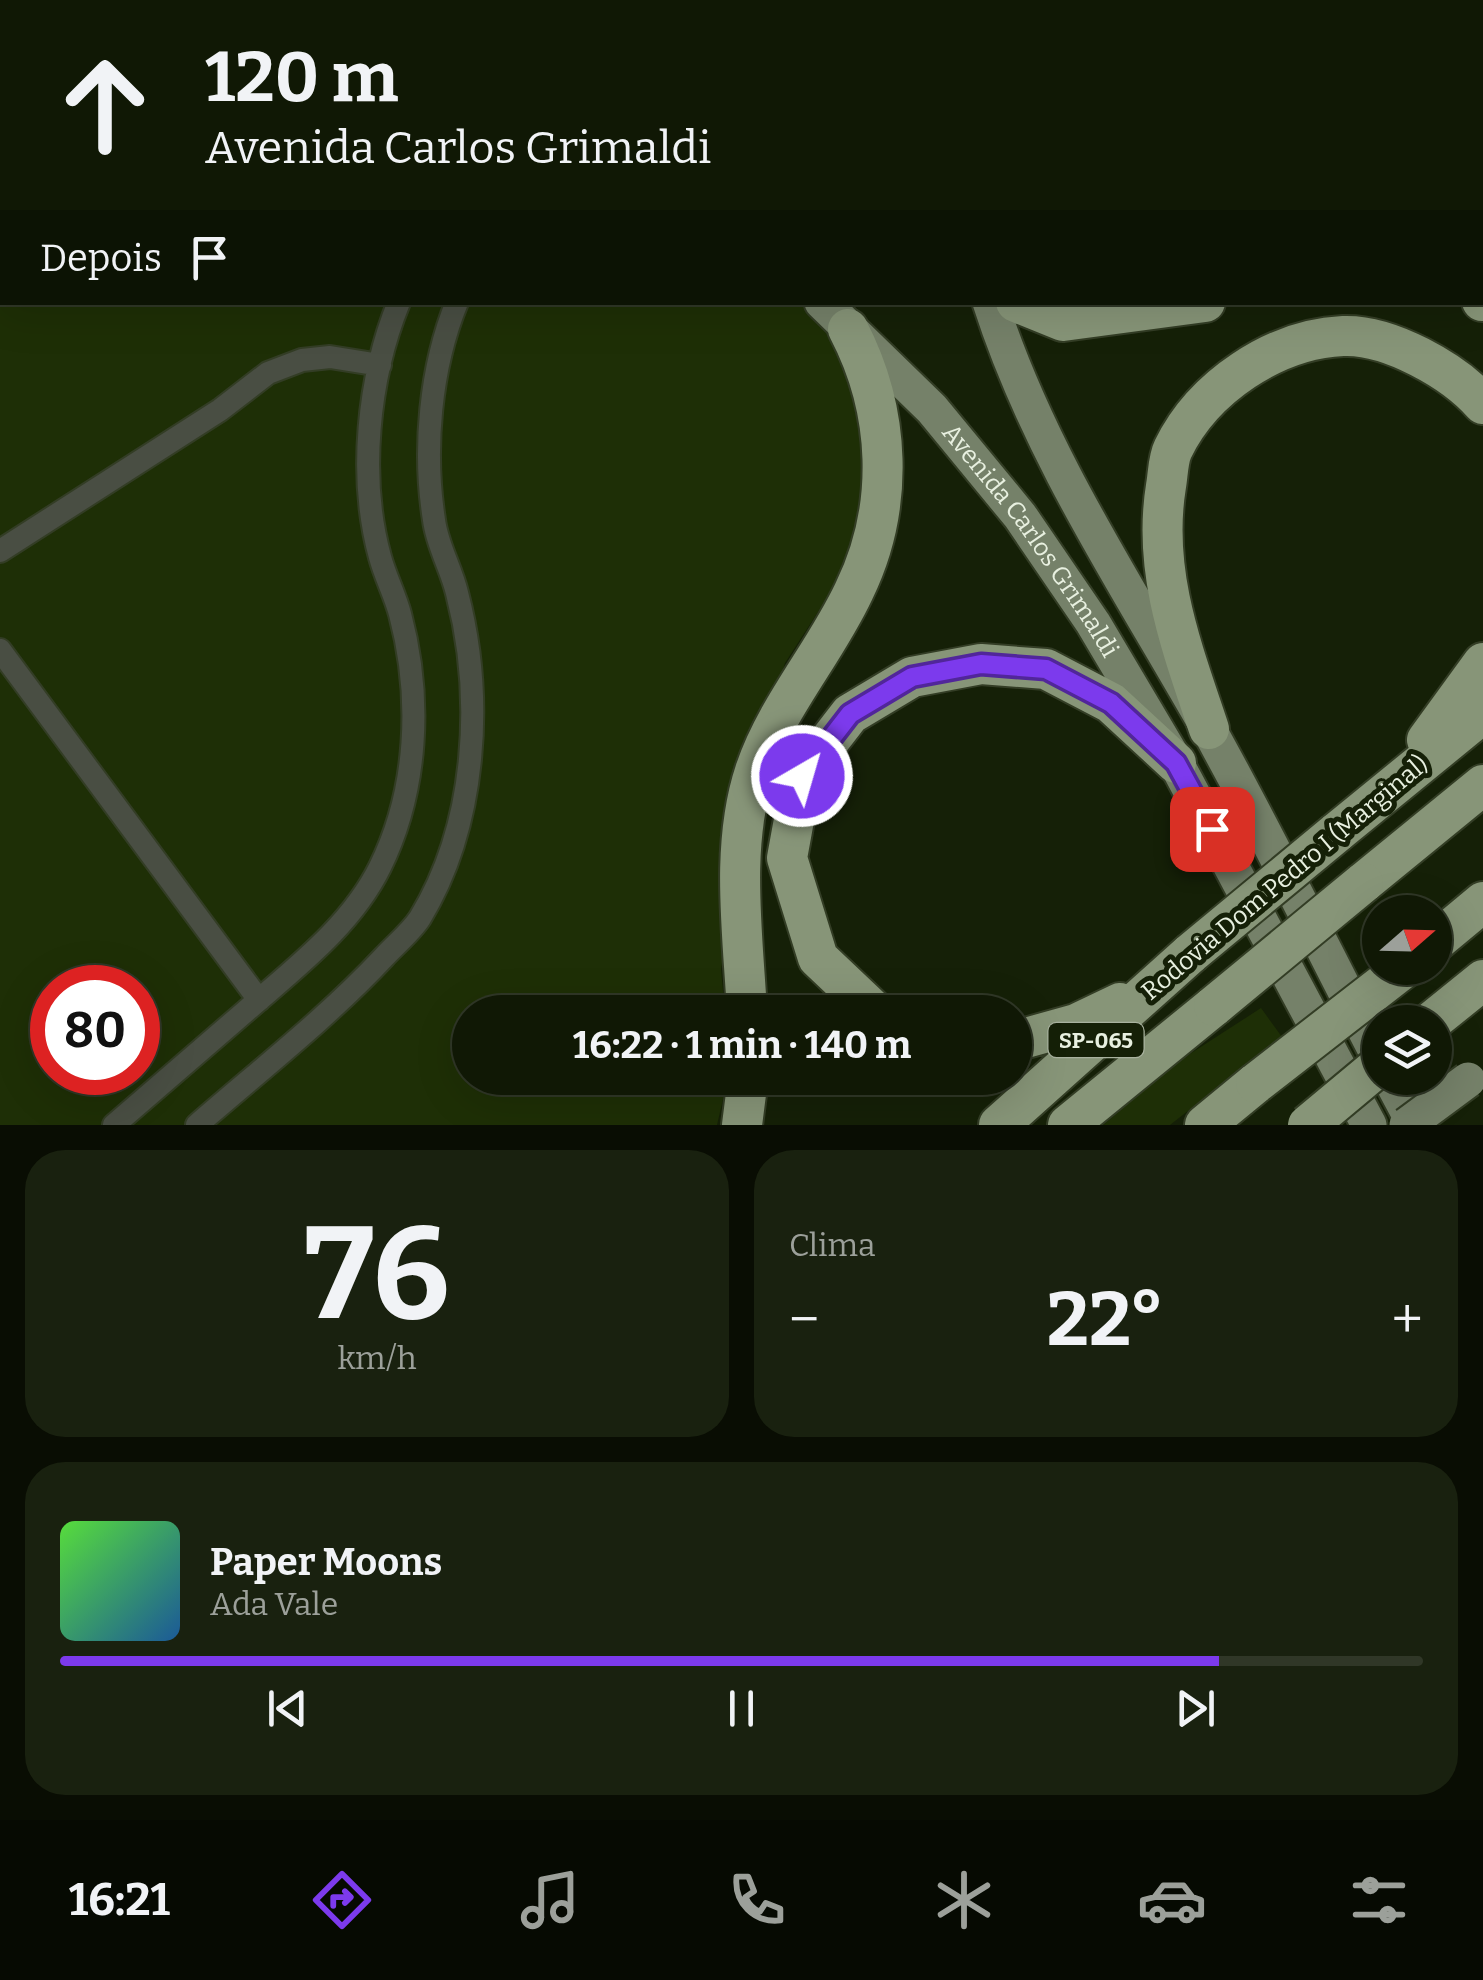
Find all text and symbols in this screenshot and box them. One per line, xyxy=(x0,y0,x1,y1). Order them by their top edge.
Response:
text: 120 m xyxy=(205,36,398,120)
icon: ahead xyxy=(40,40,170,170)
text: Avenida Carlos Grimaldi xyxy=(205,121,711,175)
icon: arrive xyxy=(182,230,237,285)
text: Depois xyxy=(40,235,162,281)
street label: Avenida Carlos Grimaldi xyxy=(936,418,1125,663)
position arrow xyxy=(750,724,854,828)
street label: Rodovia Dom Pedro I (Marginal) xyxy=(1136,749,1434,1007)
pin xyxy=(1170,787,1255,872)
icon: arrive xyxy=(1185,802,1240,857)
north arrow xyxy=(1362,895,1452,985)
map controls xyxy=(1362,895,1452,1095)
speed limit sign: 80 xyxy=(30,965,160,1095)
button: layers xyxy=(1362,1005,1452,1095)
text: 16:22 · 1 min · 140 m xyxy=(573,1022,911,1068)
road number: SP-065 xyxy=(1048,1023,1144,1057)
text: 76 xyxy=(304,1196,450,1352)
text: Clima xyxy=(789,1226,876,1264)
text: 22° xyxy=(1047,1275,1164,1365)
text: − xyxy=(789,1287,819,1353)
text: + xyxy=(1392,1287,1423,1353)
text: km/h xyxy=(337,1339,417,1377)
text: Paper Moons xyxy=(210,1539,442,1585)
text: Ada Vale xyxy=(210,1585,338,1623)
icon: previous xyxy=(260,1681,315,1736)
icon: pause xyxy=(714,1681,769,1736)
icon: next xyxy=(1168,1681,1223,1736)
icon: directions xyxy=(307,1865,377,1935)
icon: music xyxy=(515,1865,585,1935)
icon: phone xyxy=(722,1865,792,1935)
icon: climate xyxy=(929,1865,999,1935)
icon: car xyxy=(1137,1865,1207,1935)
icon: filters xyxy=(1344,1865,1414,1935)
text: 16:21 xyxy=(69,1873,170,1927)

